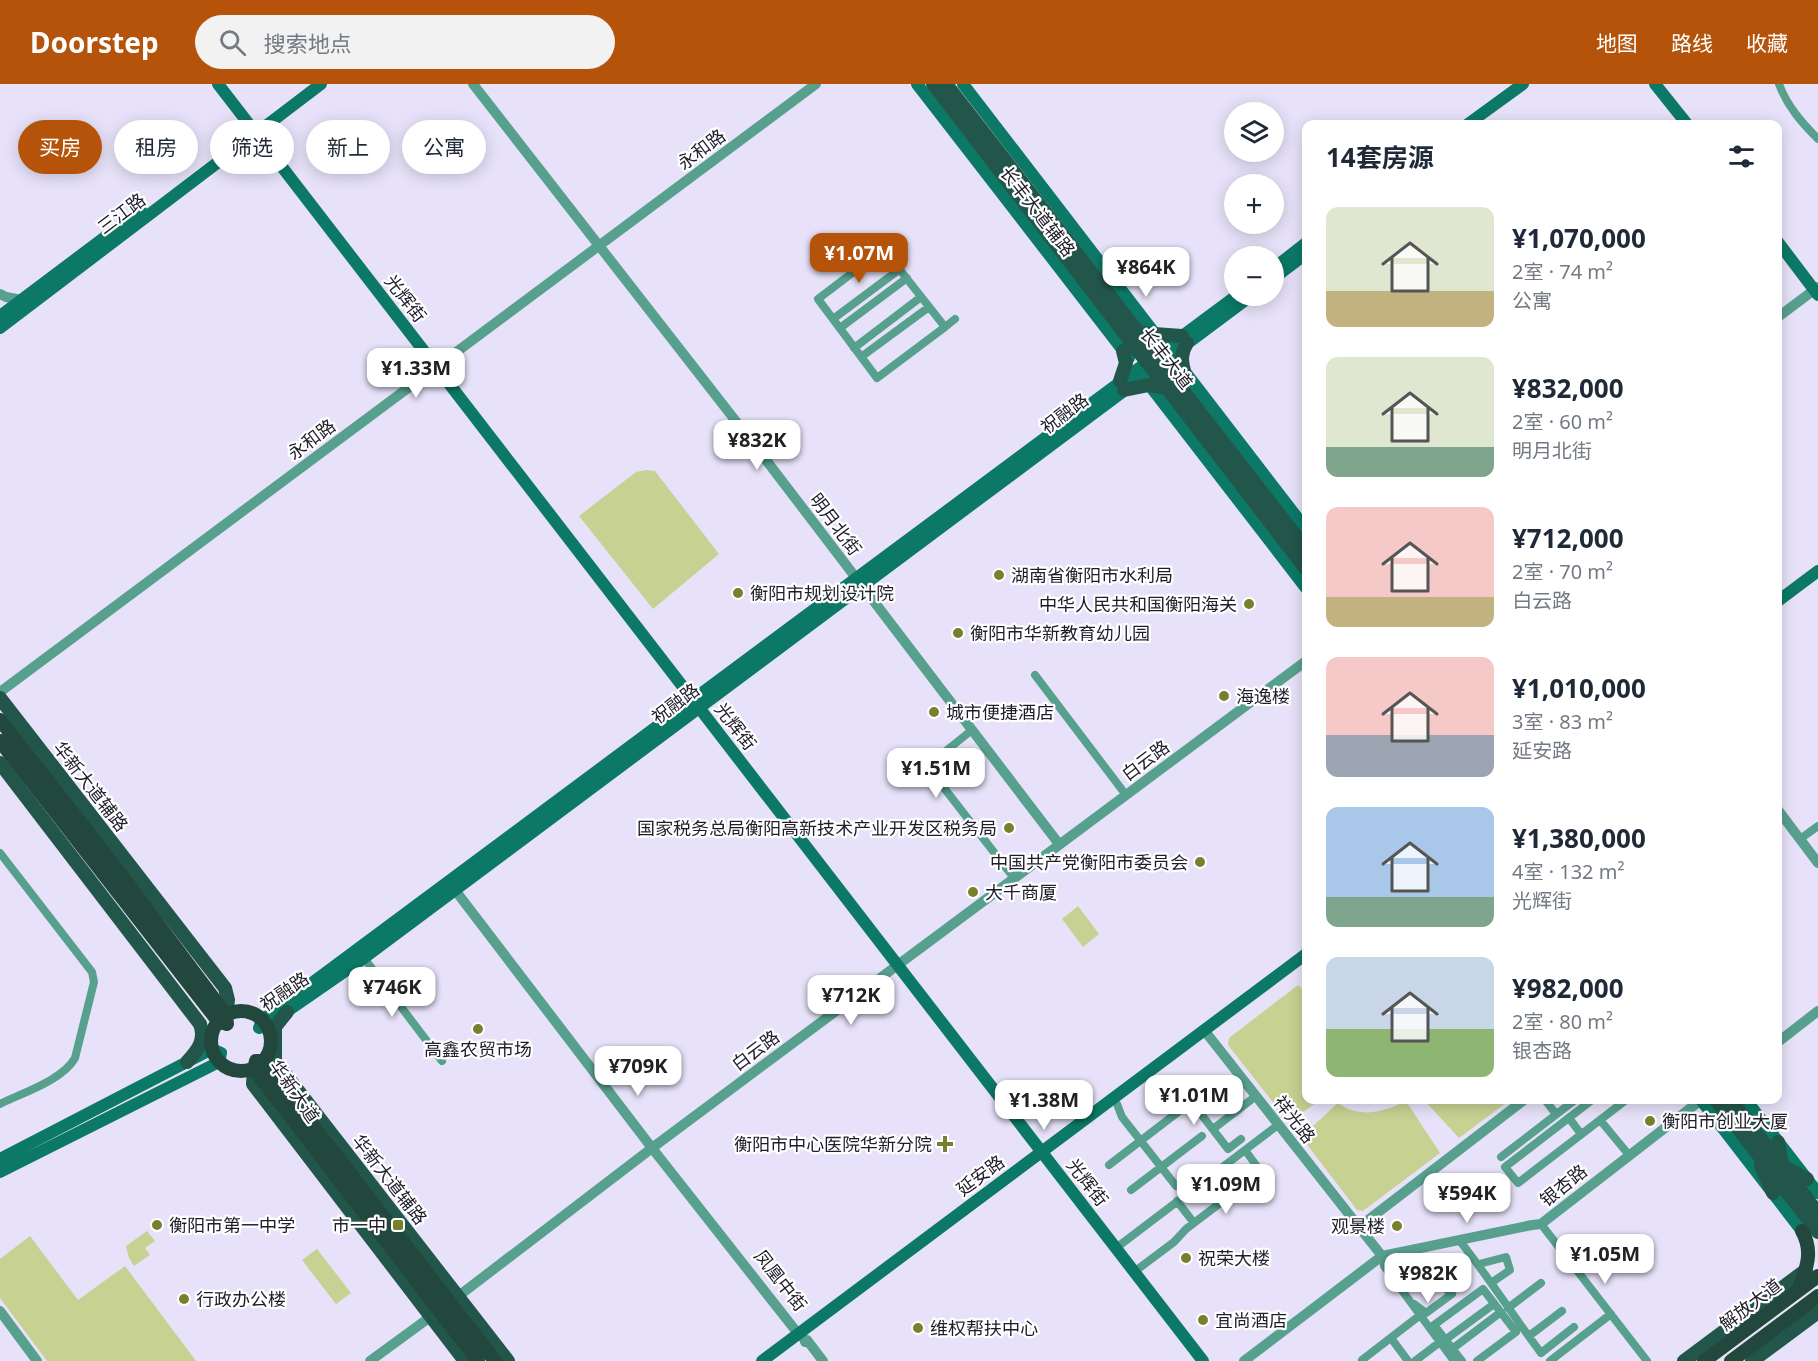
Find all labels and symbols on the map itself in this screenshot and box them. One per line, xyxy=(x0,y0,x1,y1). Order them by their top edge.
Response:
street label: 永和路 xyxy=(672,123,730,175)
street label: 长丰大道辅路 xyxy=(995,161,1081,261)
street label: 三江路 xyxy=(92,187,150,239)
pin: ¥1.07M xyxy=(810,233,908,284)
pin: ¥864K xyxy=(1104,247,1188,298)
street label: 光辉街 xyxy=(380,269,432,327)
street label: 长丰大道 xyxy=(1135,322,1199,394)
pin: ¥1.33M xyxy=(367,348,465,399)
street label: 祝融路 xyxy=(1035,387,1093,439)
street label: 永和路 xyxy=(282,413,340,465)
pin: ¥832K xyxy=(715,420,799,471)
street label: 明月北街 xyxy=(805,488,867,560)
place label: 湖南省衡阳市水利局 xyxy=(1011,563,1173,587)
marker: 湖南省衡阳市水利局 xyxy=(992,568,1006,582)
place label: 衡阳市规划设计院 xyxy=(750,581,894,605)
marker: 衡阳市规划设计院 xyxy=(731,586,745,600)
place label: 中华人民共和国衡阳海关 xyxy=(1039,592,1237,616)
marker: 中华人民共和国衡阳海关 xyxy=(1242,597,1256,611)
place label: 衡阳市华新教育幼儿园 xyxy=(970,621,1150,645)
marker: 衡阳市华新教育幼儿园 xyxy=(951,626,965,640)
street label: 祝融路 xyxy=(646,677,704,729)
place label: 海逸楼 xyxy=(1236,684,1290,708)
marker: 海逸楼 xyxy=(1217,689,1231,703)
street label: 光辉街 xyxy=(710,697,762,755)
place label: 城市便捷酒店 xyxy=(946,700,1054,724)
marker: 城市便捷酒店 xyxy=(927,705,941,719)
street label: 白云路 xyxy=(1116,734,1174,786)
street label: 华新大道辅路 xyxy=(48,736,134,836)
pin: ¥1.51M xyxy=(887,748,985,799)
place label: 国家税务总局衡阳高新技术产业开发区税务局 xyxy=(637,816,997,840)
marker: 国家税务总局衡阳高新技术产业开发区税务局 xyxy=(1002,821,1016,835)
place label: 中国共产党衡阳市委员会 xyxy=(990,850,1188,874)
marker: 中国共产党衡阳市委员会 xyxy=(1193,855,1207,869)
place label: 大千商厦 xyxy=(985,880,1057,904)
marker: 大千商厦 xyxy=(966,885,980,899)
street label: 祝融路 xyxy=(255,966,313,1016)
pin: ¥746K xyxy=(350,967,434,1018)
pin: ¥712K xyxy=(809,975,893,1026)
marker: 高鑫农贸市场 xyxy=(471,1022,485,1036)
street label: 白云路 xyxy=(726,1024,784,1076)
place label: 高鑫农贸市场 xyxy=(424,1037,532,1061)
pin: ¥709K xyxy=(596,1046,680,1097)
street label: 华新大道 xyxy=(265,1055,325,1127)
pin: ¥1.01M xyxy=(1145,1075,1243,1126)
pin: ¥1.38M xyxy=(995,1080,1093,1131)
street label: 祥光路 xyxy=(1269,1090,1321,1148)
place label: 衡阳市创业大厦 xyxy=(1662,1109,1788,1133)
marker: 衡阳市创业大厦 xyxy=(1643,1114,1657,1128)
street label: 华新大道辅路 xyxy=(347,1129,433,1229)
place label: 衡阳市中心医院华新分院 xyxy=(734,1132,932,1156)
marker: 衡阳市中心医院华新分院 xyxy=(936,1135,954,1153)
street label: 延安路 xyxy=(951,1149,1009,1201)
street label: 光辉街 xyxy=(1062,1153,1114,1211)
street label: 银杏路 xyxy=(1534,1159,1592,1211)
pin: ¥1.09M xyxy=(1177,1164,1275,1215)
pin: ¥594K xyxy=(1425,1173,1509,1224)
place label: 衡阳市第一中学 xyxy=(169,1213,295,1237)
place label: 市一中 xyxy=(332,1213,386,1237)
place label: 观景楼 xyxy=(1331,1214,1385,1238)
marker: 衡阳市第一中学 xyxy=(150,1218,164,1232)
marker: 市一中 xyxy=(391,1218,405,1232)
marker: 观景楼 xyxy=(1390,1219,1404,1233)
pin: ¥1.05M xyxy=(1556,1234,1654,1285)
street label: 凤凰中街 xyxy=(749,1244,813,1316)
place label: 祝荣大楼 xyxy=(1198,1246,1270,1270)
marker: 祝荣大楼 xyxy=(1179,1251,1193,1265)
pin: ¥982K xyxy=(1386,1253,1470,1304)
street label: 解放大道 xyxy=(1714,1273,1786,1335)
place label: 行政办公楼 xyxy=(196,1287,286,1311)
marker: 行政办公楼 xyxy=(177,1292,191,1306)
place label: 宜尚酒店 xyxy=(1215,1308,1287,1332)
marker: 宜尚酒店 xyxy=(1196,1313,1210,1327)
place label: 维权帮扶中心 xyxy=(930,1316,1038,1340)
marker: 维权帮扶中心 xyxy=(911,1321,925,1335)

